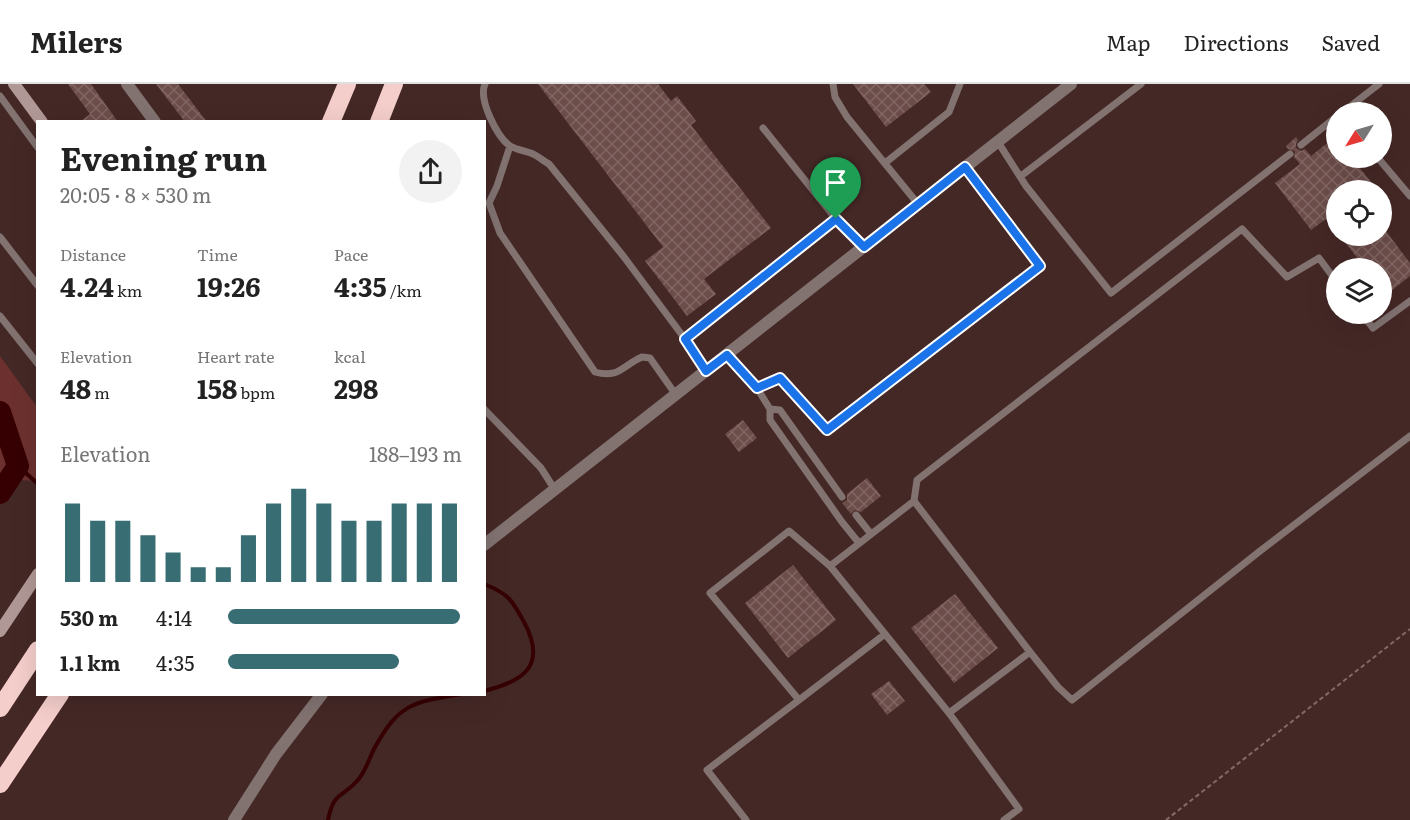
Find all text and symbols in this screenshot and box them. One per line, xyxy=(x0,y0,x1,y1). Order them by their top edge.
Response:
text: Milers xyxy=(30,20,122,62)
text: Map xyxy=(1106,26,1151,57)
text: Directions xyxy=(1184,26,1289,57)
text: Saved xyxy=(1322,26,1380,57)
north arrow xyxy=(1326,102,1392,168)
map controls xyxy=(1326,102,1392,324)
text: Evening run xyxy=(60,132,267,181)
button: share xyxy=(399,140,462,203)
pin xyxy=(810,157,861,219)
icon: arrive xyxy=(819,166,852,199)
text: 20:05 · 8 × 530 m xyxy=(60,179,211,209)
button: locate xyxy=(1326,180,1392,246)
text: Distance xyxy=(60,242,126,266)
text: Time xyxy=(197,242,238,266)
text: Pace xyxy=(334,242,368,266)
button: layers xyxy=(1326,258,1392,324)
text: 4.24 xyxy=(60,266,114,305)
text: 19:26 xyxy=(197,266,260,305)
text: 4:35 xyxy=(334,266,387,305)
text: km xyxy=(114,278,142,302)
text: /km xyxy=(387,278,422,302)
text: Elevation xyxy=(60,344,132,368)
text: Heart rate xyxy=(197,344,275,368)
text: kcal xyxy=(334,344,366,368)
text: 48 xyxy=(60,368,91,407)
text: 158 xyxy=(197,368,237,407)
text: 298 xyxy=(334,368,378,407)
text: m xyxy=(91,380,110,404)
text: bpm xyxy=(237,380,275,404)
text: Elevation xyxy=(60,438,150,468)
text: 188–193 m xyxy=(369,438,462,468)
text: 530 m xyxy=(60,602,118,632)
text: 4:14 xyxy=(156,602,192,632)
text: 1.1 km xyxy=(60,647,120,677)
text: 4:35 xyxy=(156,647,194,677)

